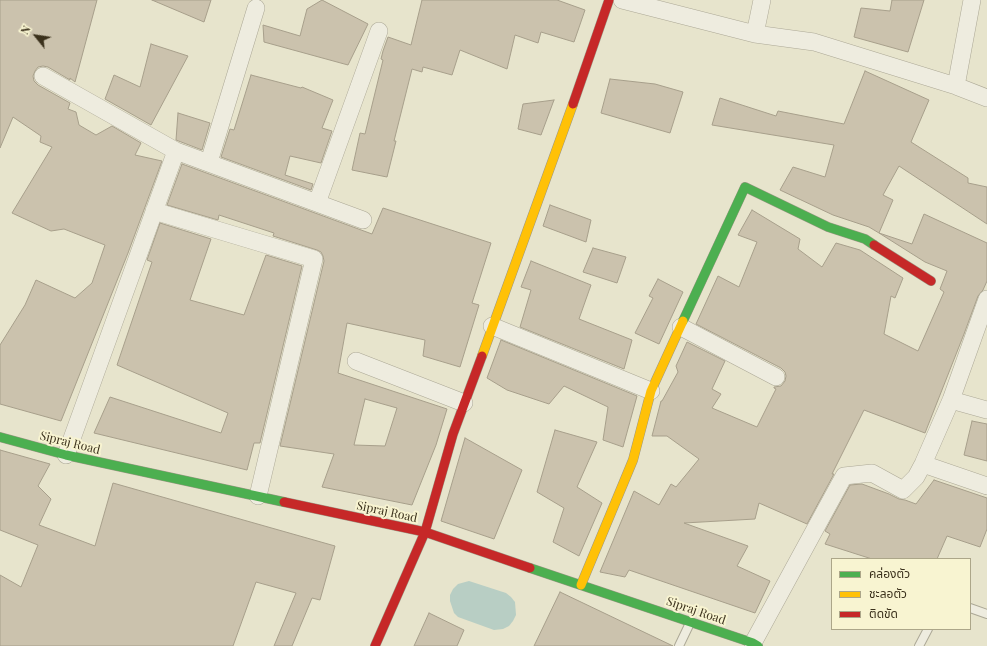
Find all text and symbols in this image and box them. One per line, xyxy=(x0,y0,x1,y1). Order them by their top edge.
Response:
north arrow xyxy=(16,16,56,56)
text: N xyxy=(17,23,34,37)
street label: Sipraj Road xyxy=(38,429,102,457)
street label: Sipraj Road xyxy=(355,499,419,525)
legend xyxy=(831,558,971,630)
text: คล่องตัว xyxy=(869,565,910,581)
text: ชะลอตัว xyxy=(869,585,907,601)
street label: Sipraj Road xyxy=(664,594,728,628)
text: ติดขัด xyxy=(869,605,898,621)

